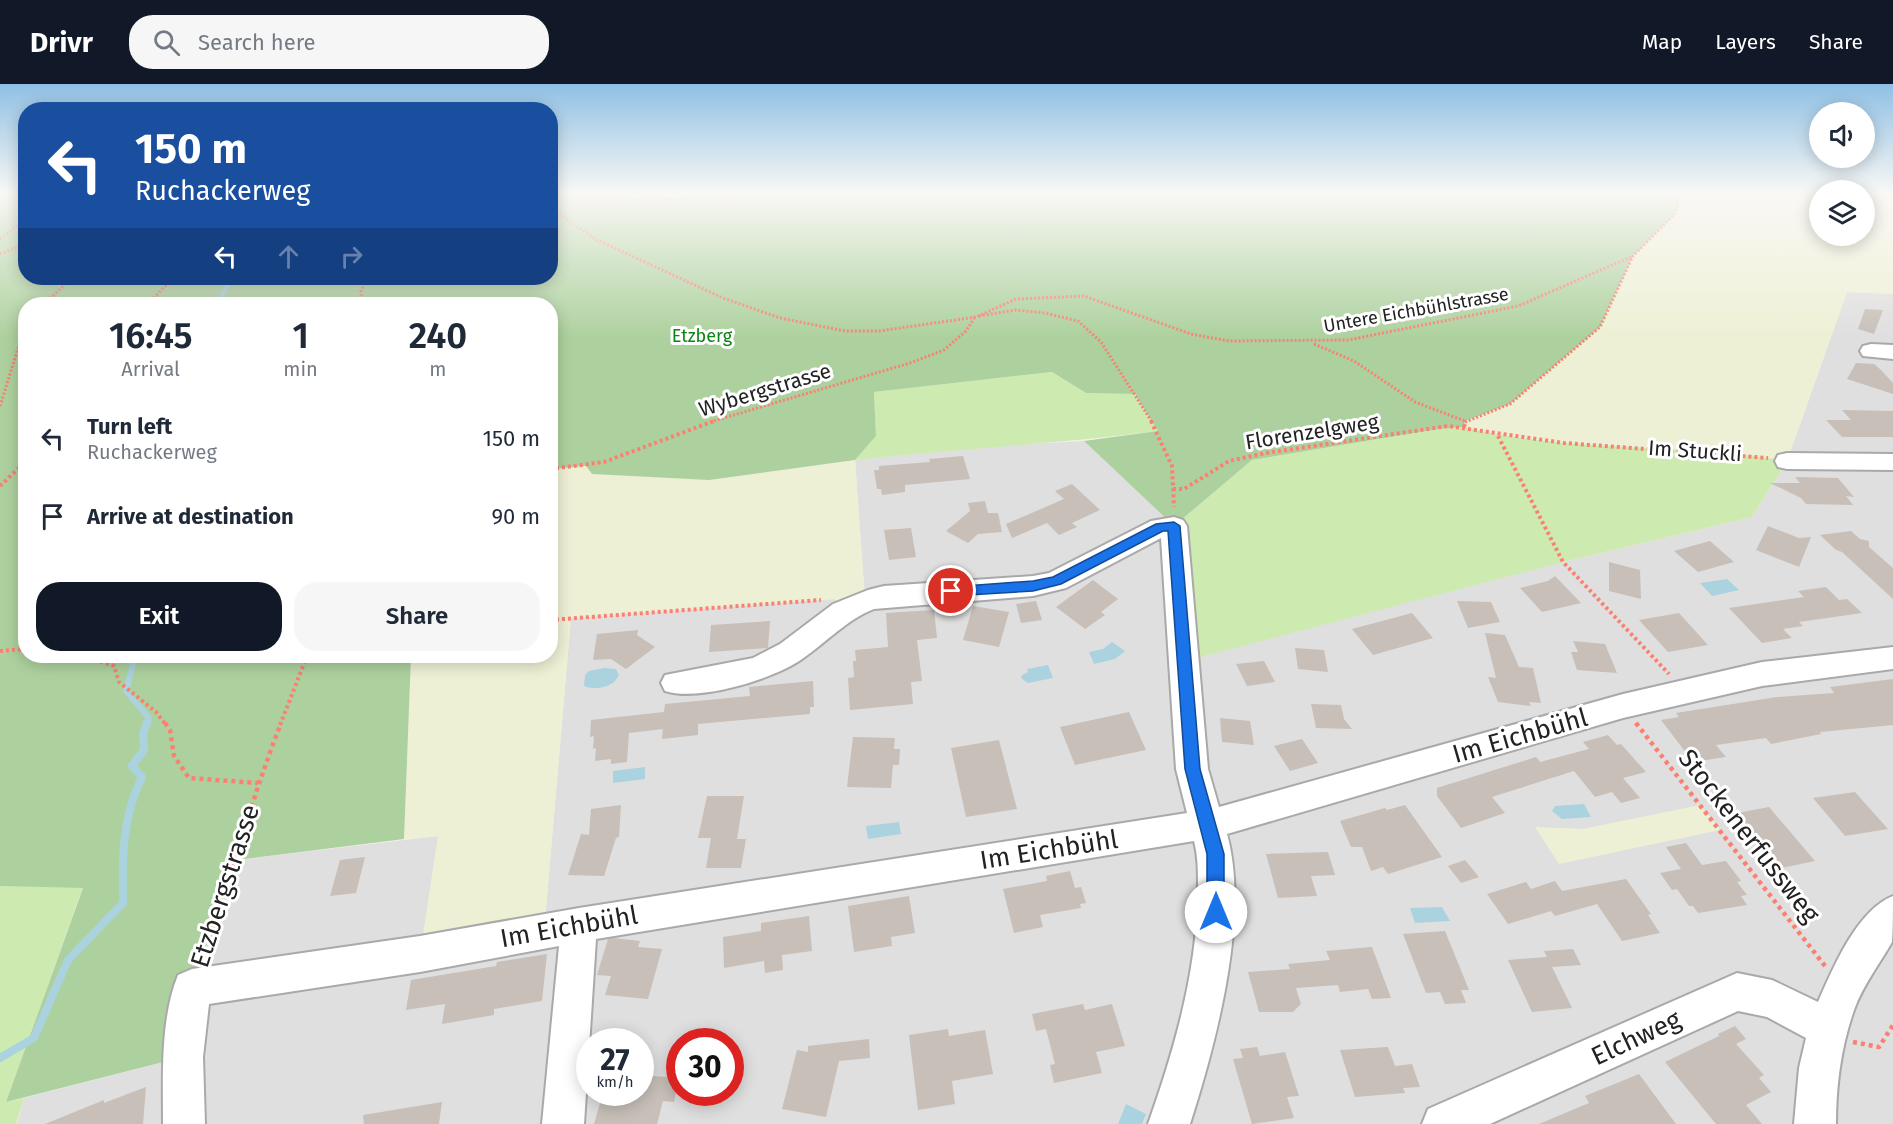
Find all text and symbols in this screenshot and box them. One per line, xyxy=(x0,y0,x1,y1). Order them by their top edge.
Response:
search box xyxy=(129,15,549,69)
text: Drivr xyxy=(30,26,93,59)
icon: search xyxy=(150,26,183,59)
text: Search here xyxy=(198,29,315,56)
text: Map xyxy=(1642,29,1682,55)
text: Layers xyxy=(1715,29,1776,55)
text: Share xyxy=(1809,29,1863,55)
map controls xyxy=(1809,102,1875,246)
button: sound xyxy=(1809,102,1875,168)
text: 150 m xyxy=(135,124,247,174)
icon: left xyxy=(36,126,114,204)
text: Ruchackerweg xyxy=(135,175,310,207)
button: layers xyxy=(1809,180,1875,246)
icon: left xyxy=(209,240,242,273)
icon: ahead xyxy=(272,240,305,273)
icon: right xyxy=(335,240,368,273)
street label: Untere Eichbühlstrasse xyxy=(1322,283,1510,337)
text: 16:45 xyxy=(109,314,192,358)
text: 1 xyxy=(292,314,309,358)
text: 240 xyxy=(409,314,467,358)
park label: Etzberg xyxy=(672,325,733,347)
text: Arrival xyxy=(121,357,180,381)
text: min xyxy=(283,357,318,381)
text: m xyxy=(429,357,446,381)
street label: Wybergstrasse xyxy=(696,358,834,422)
street label: Florenzelgweg xyxy=(1243,409,1381,455)
text: Turn left xyxy=(87,413,172,440)
icon: left xyxy=(36,422,69,455)
text: 150 m xyxy=(482,425,540,452)
street label: Im Stuckli xyxy=(1647,435,1743,467)
text: Ruchackerweg xyxy=(87,440,217,464)
icon: arrive xyxy=(36,500,69,533)
text: Arrive at destination xyxy=(87,503,294,530)
text: 90 m xyxy=(491,503,540,530)
pin xyxy=(925,565,976,616)
icon: arrive xyxy=(934,574,967,607)
button: Exit xyxy=(36,582,282,651)
button: Share xyxy=(294,582,540,651)
street label: Im Eichbühl xyxy=(1449,702,1592,770)
street label: Stockenerfussweg xyxy=(1672,743,1827,929)
street label: Etzbergstrasse xyxy=(184,801,266,971)
street label: Im Eichbühl xyxy=(978,824,1121,876)
position arrow xyxy=(1184,880,1248,944)
street label: Im Eichbühl xyxy=(498,900,641,954)
street label: Elchweg xyxy=(1586,1004,1686,1072)
speed limit sign: 30 xyxy=(666,1028,744,1106)
text: 27 xyxy=(600,1042,630,1078)
text: km/h xyxy=(596,1073,634,1091)

